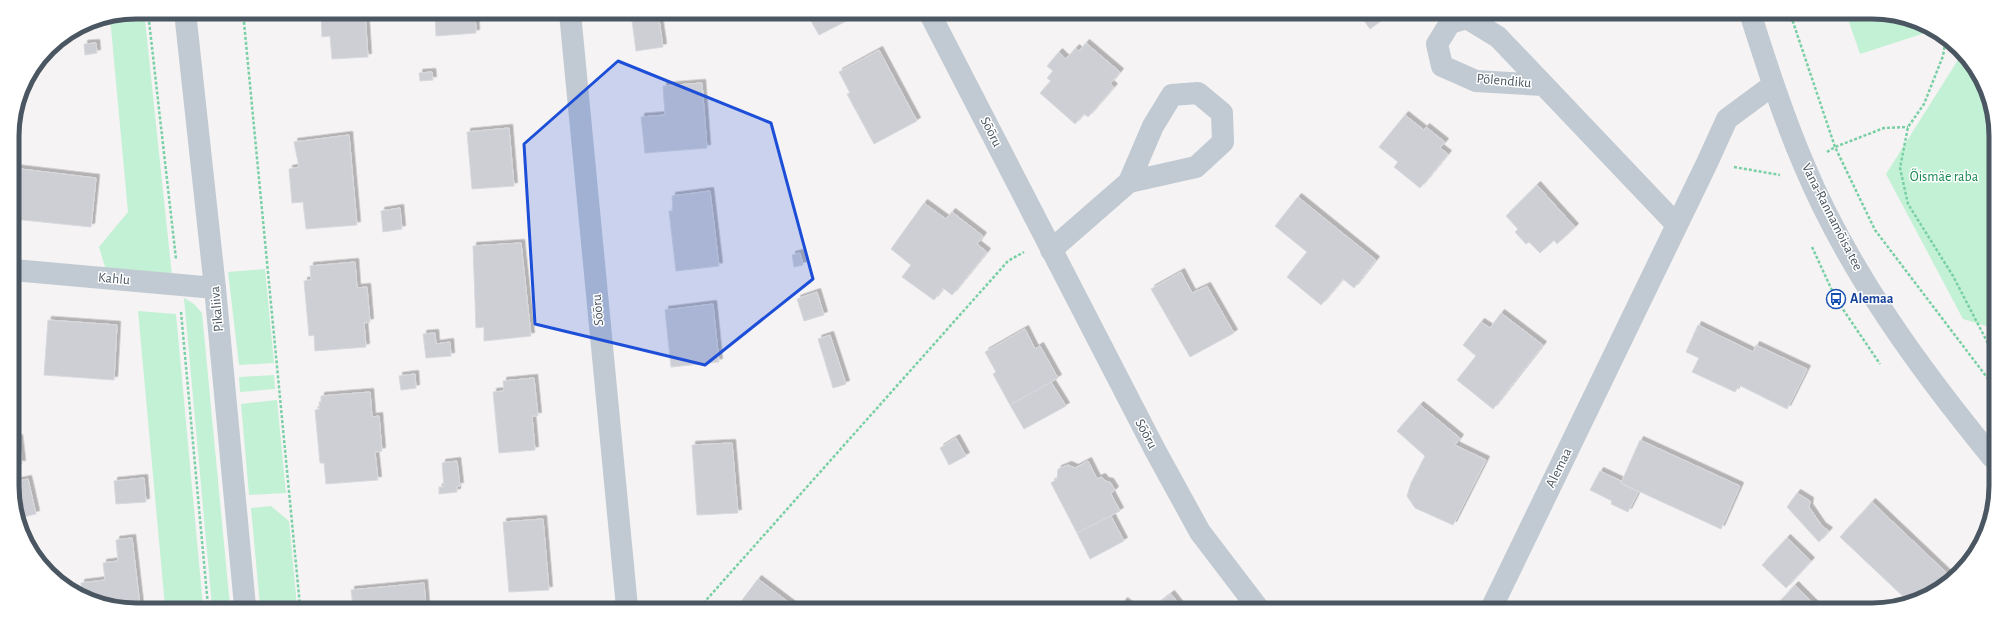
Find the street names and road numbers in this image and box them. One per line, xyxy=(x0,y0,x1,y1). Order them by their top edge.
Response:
street label: Põlendiku xyxy=(1476,72,1532,90)
street label: Sõõru xyxy=(978,115,1004,149)
street label: Vana-Rannamõisa tee xyxy=(1799,161,1865,273)
street label: Kahlu xyxy=(98,271,130,287)
street label: Pikaliiva xyxy=(208,285,226,332)
street label: Sõõru xyxy=(590,294,606,326)
street label: Sõõru xyxy=(1132,417,1160,451)
street label: Alemaa xyxy=(1543,446,1575,490)

